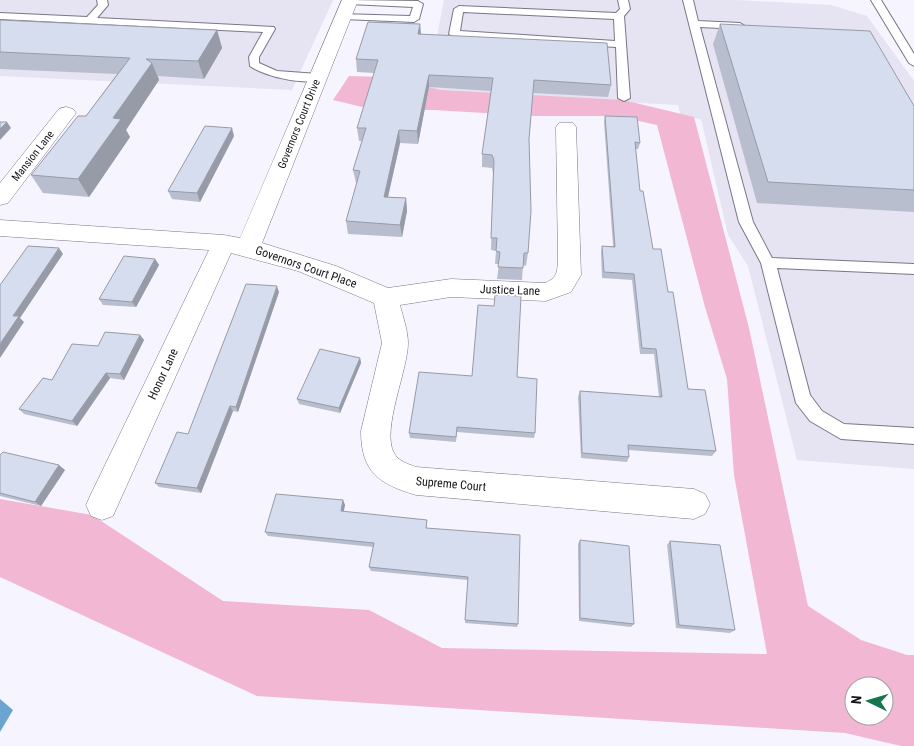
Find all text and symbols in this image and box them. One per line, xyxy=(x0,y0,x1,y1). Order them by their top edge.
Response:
street label: Governors Court Drive xyxy=(275,77,323,171)
street label: Mansion Lane xyxy=(9,128,57,184)
street label: Governors Court Place xyxy=(253,243,359,291)
street label: Justice Lane xyxy=(480,282,541,298)
street label: Honor Lane xyxy=(145,346,181,402)
street label: Supreme Court xyxy=(415,474,487,494)
north arrow xyxy=(844,676,894,726)
text: N xyxy=(848,695,864,705)

